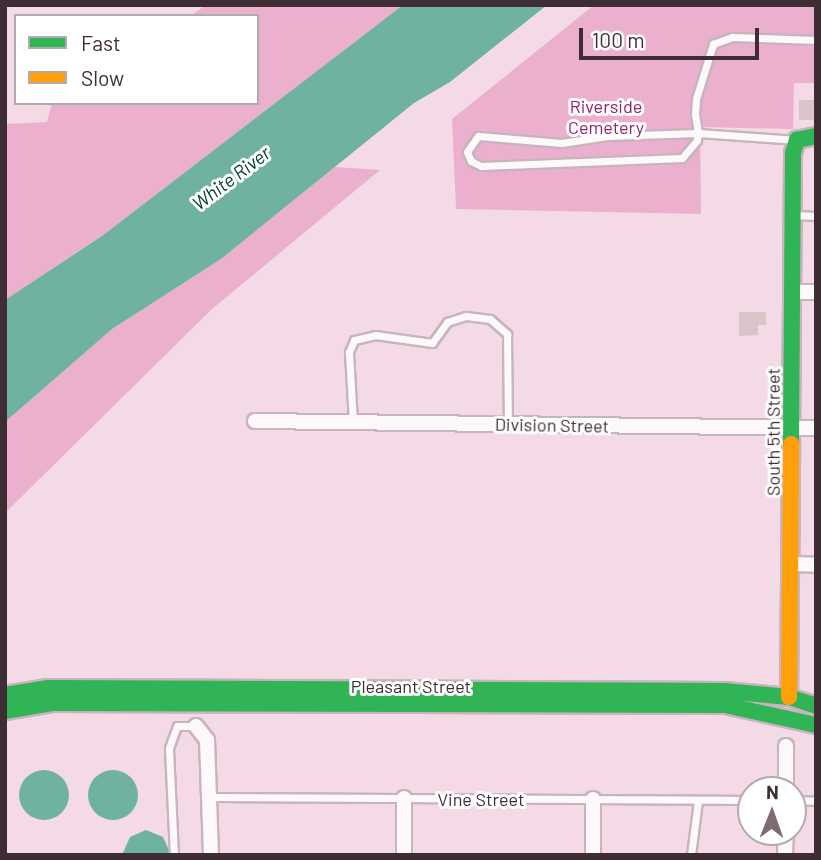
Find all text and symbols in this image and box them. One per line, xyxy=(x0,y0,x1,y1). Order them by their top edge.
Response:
legend xyxy=(14,14,259,105)
scale bar xyxy=(583,14,763,58)
text: 100 m xyxy=(592,27,645,52)
text: Fast xyxy=(81,30,121,55)
text: Slow xyxy=(81,65,124,90)
park label: Riverside Cemetery xyxy=(568,96,644,138)
water label: White River xyxy=(188,141,274,215)
street label: South 5th Street xyxy=(762,368,784,496)
street label: Division Street xyxy=(495,413,609,437)
street label: Pleasant Street xyxy=(351,675,471,697)
north arrow xyxy=(737,776,807,846)
text: N xyxy=(766,780,779,803)
street label: Vine Street xyxy=(437,788,525,810)

